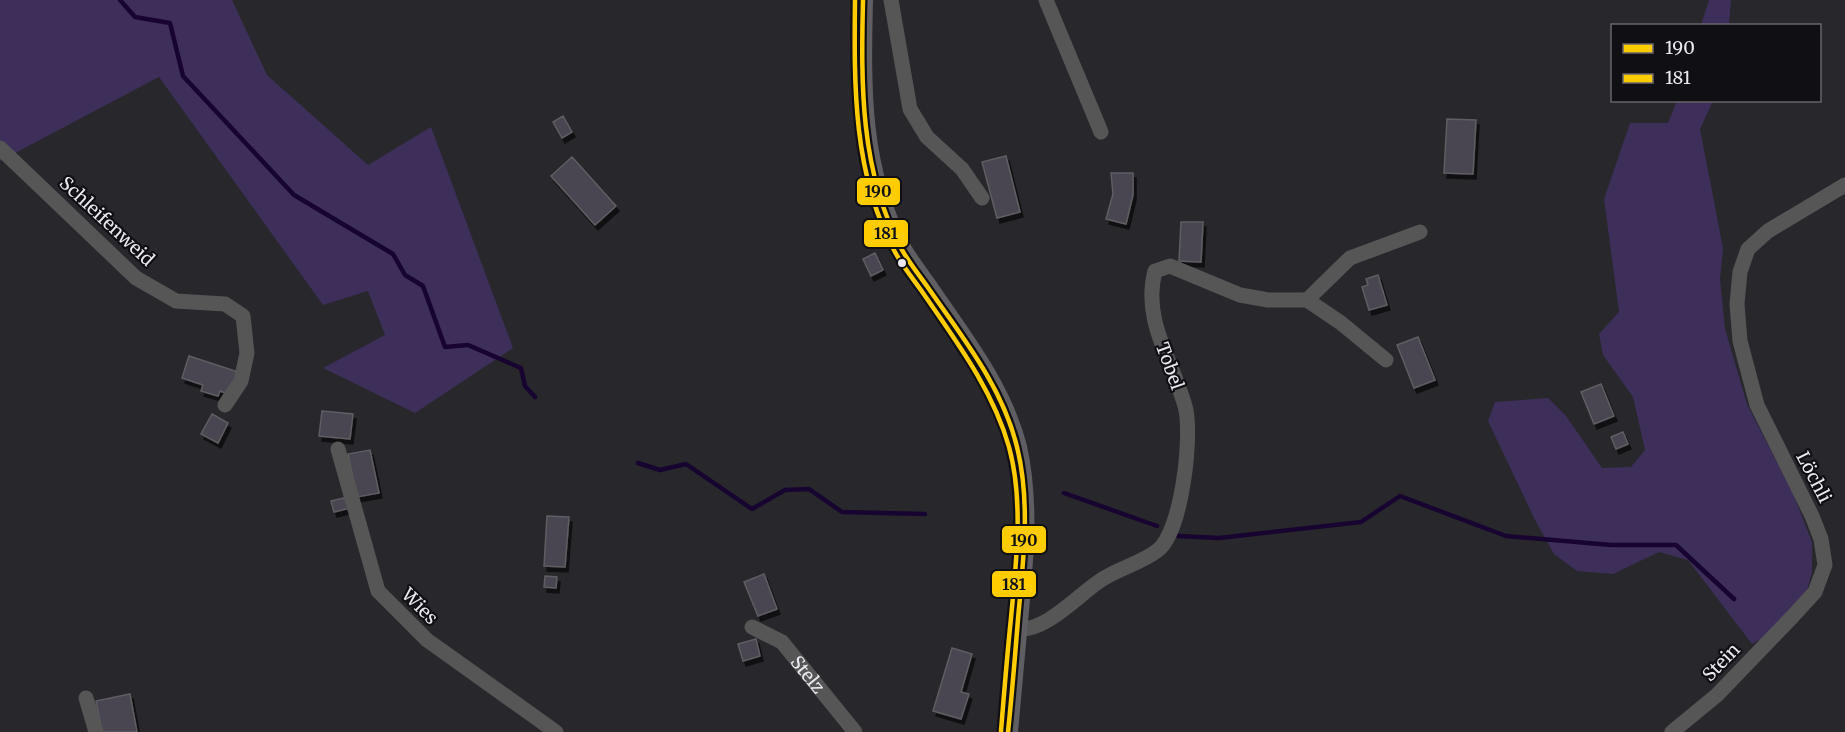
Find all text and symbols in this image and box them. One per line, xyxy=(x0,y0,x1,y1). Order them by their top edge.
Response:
legend xyxy=(1611,24,1821,102)
text: 190 xyxy=(1665,36,1695,59)
text: 181 xyxy=(1665,66,1691,89)
street label: Schleifenweid xyxy=(55,171,159,271)
line badge: 190 xyxy=(856,177,901,206)
text: 190 xyxy=(864,181,892,201)
line badge: 181 xyxy=(863,219,909,248)
text: 181 xyxy=(874,223,898,243)
unlabelled marker xyxy=(896,257,908,269)
street label: Tobel xyxy=(1151,339,1189,393)
street label: Löchli xyxy=(1791,448,1837,507)
line badge: 190 xyxy=(1001,525,1047,554)
text: 190 xyxy=(1010,530,1038,550)
line badge: 181 xyxy=(991,570,1037,598)
text: 181 xyxy=(1002,574,1026,594)
street label: Wies xyxy=(396,582,443,629)
street label: Stein xyxy=(1697,638,1745,686)
street label: Stelz xyxy=(786,651,830,698)

